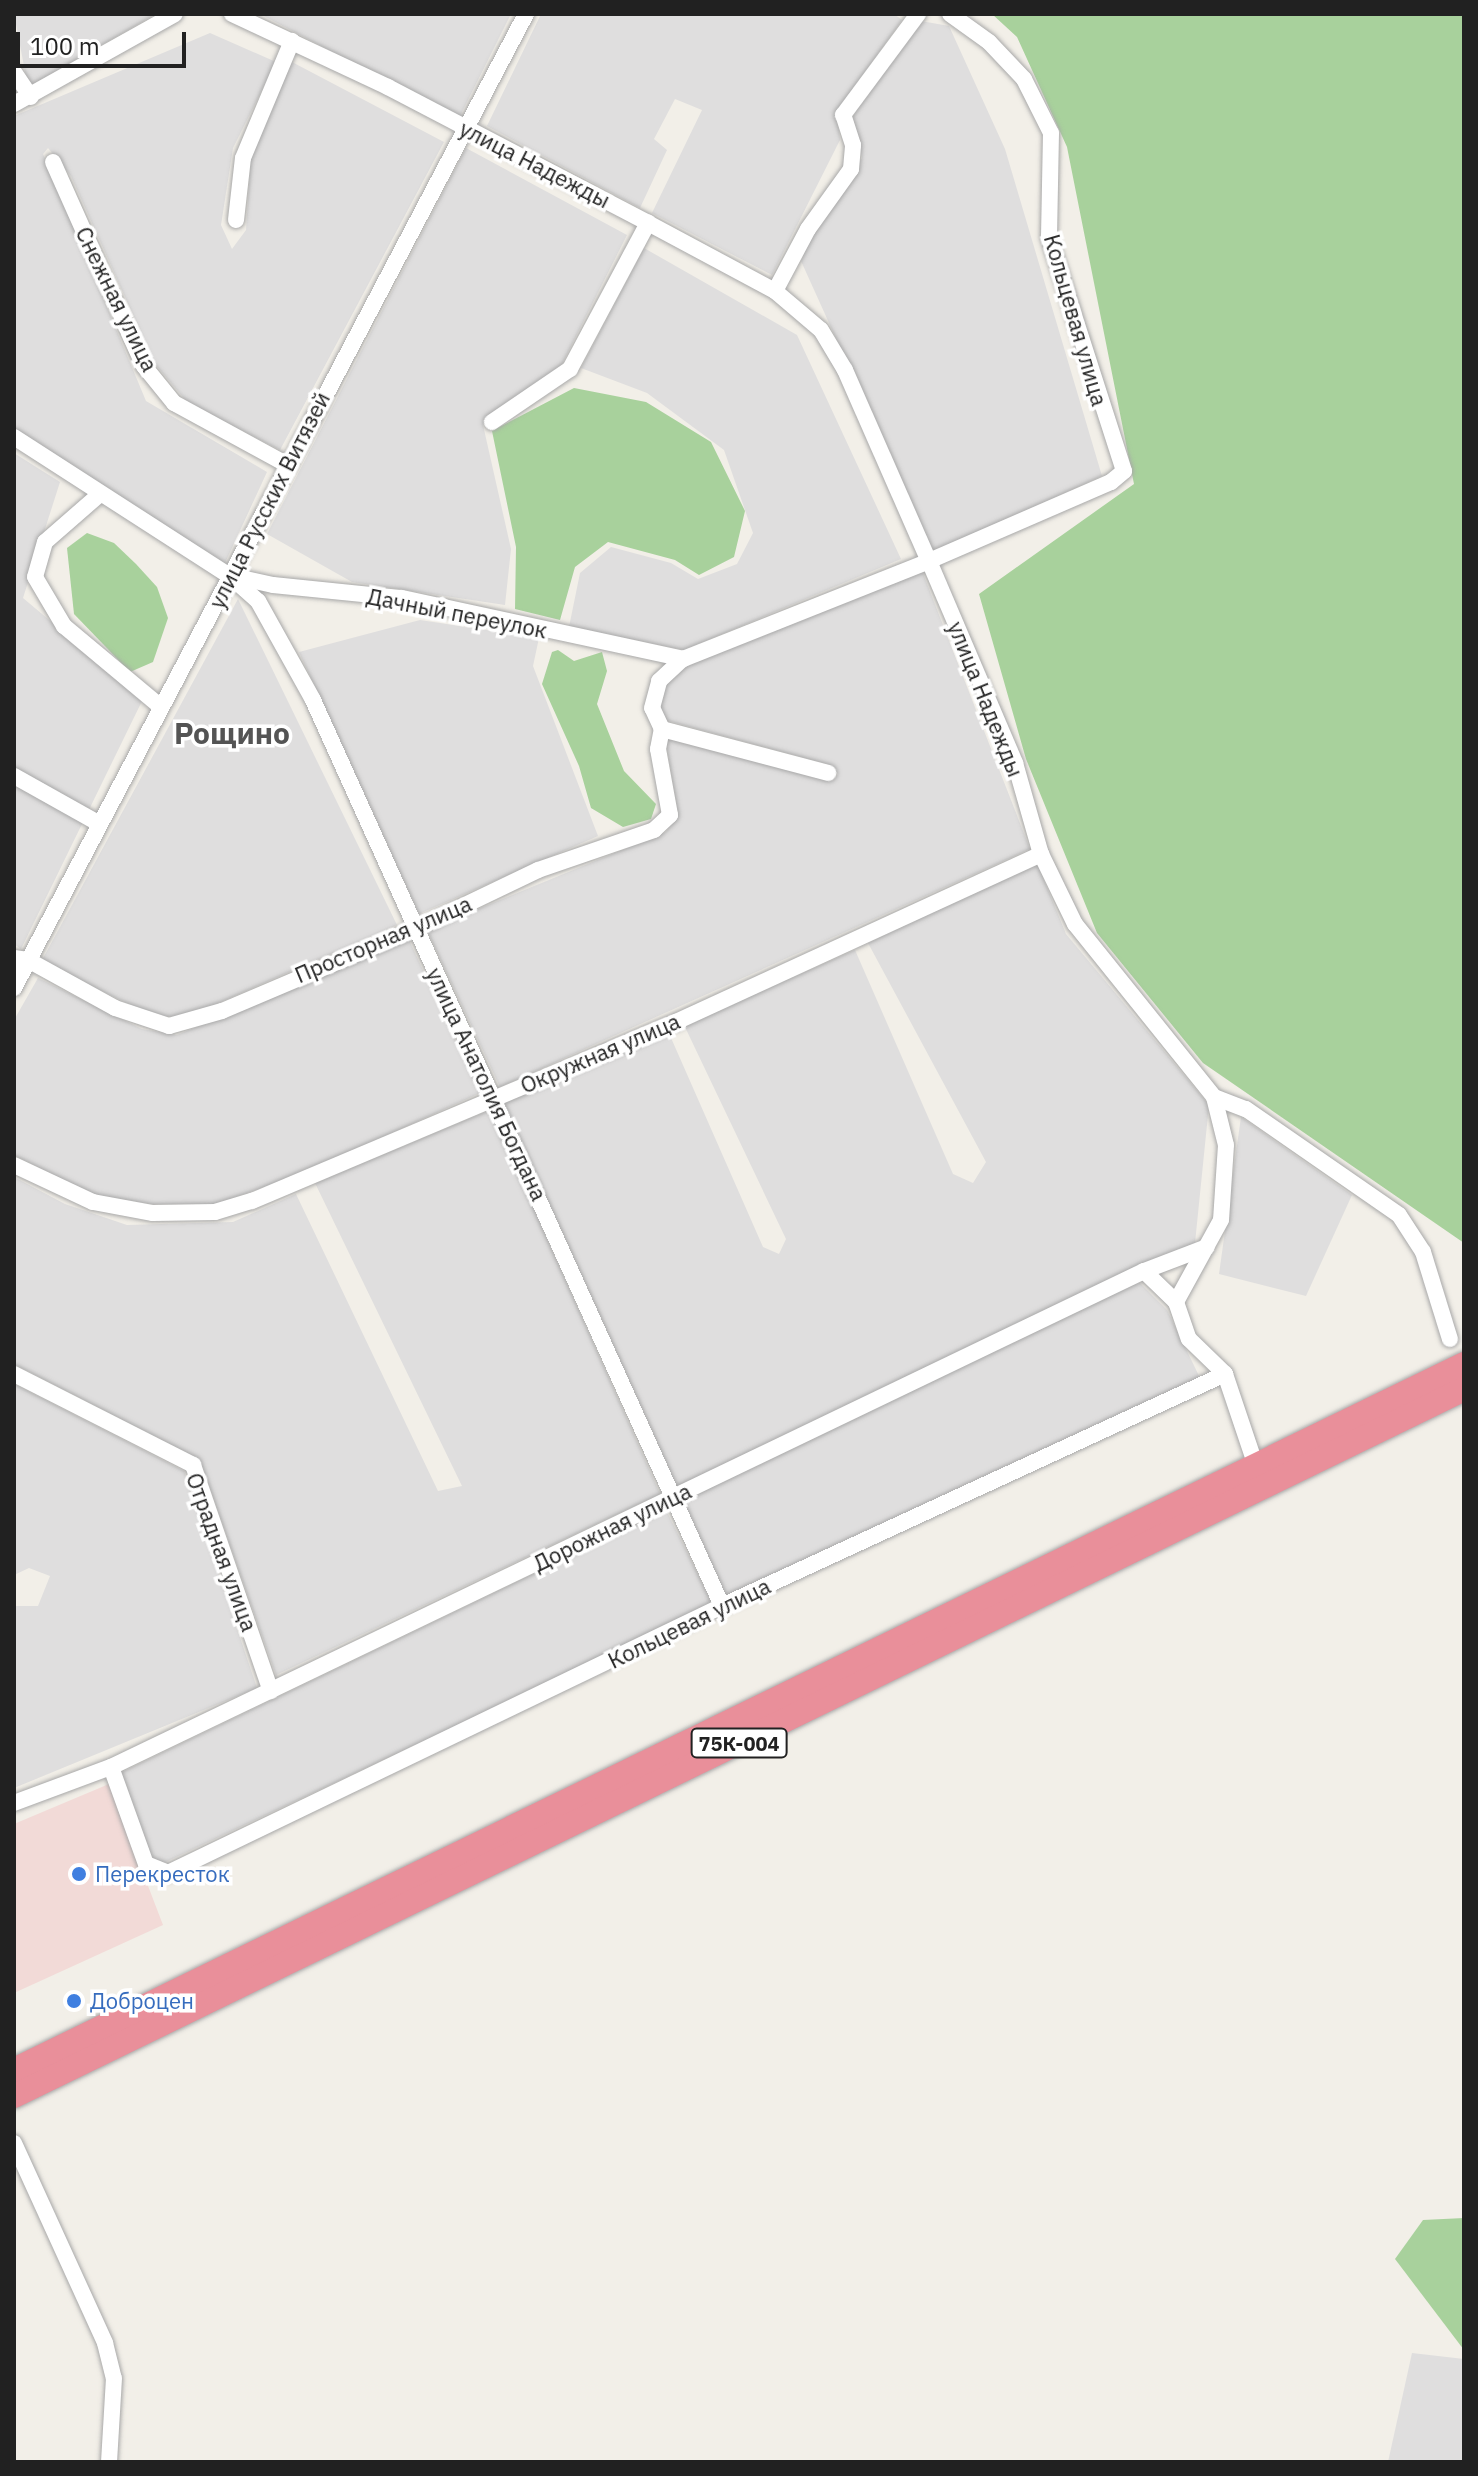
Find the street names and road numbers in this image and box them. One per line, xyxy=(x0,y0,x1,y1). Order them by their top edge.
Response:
street label: улица Надежды xyxy=(455,115,615,213)
street label: Снежная улица xyxy=(71,222,163,376)
street label: Кольцевая улица xyxy=(1039,231,1113,409)
street label: улица Русских Витязей xyxy=(203,387,335,613)
street label: Дачный переулок xyxy=(365,583,549,643)
street label: улица Надежды xyxy=(943,617,1029,781)
street label: Просторная улица xyxy=(291,890,475,988)
street label: улица Анатолия Богдана xyxy=(421,963,553,1205)
street label: Окружная улица xyxy=(516,1007,684,1099)
street label: Отрадная улица xyxy=(181,1469,263,1635)
street label: Дорожная улица xyxy=(529,1477,695,1577)
street label: Кольцевая улица xyxy=(604,1572,774,1674)
road number: 75К-004 xyxy=(689,1727,789,1759)

